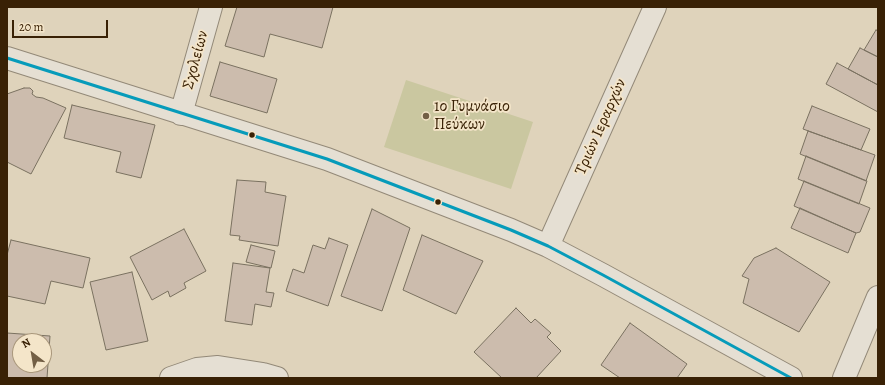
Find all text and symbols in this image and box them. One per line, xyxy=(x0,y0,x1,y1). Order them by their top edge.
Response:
scale bar xyxy=(14,12,110,38)
text: 20 m xyxy=(19,19,43,35)
street label: Σχολείων xyxy=(179,29,213,91)
street label: Τριών Ιεραρχών xyxy=(571,76,631,178)
place label: 1ο Γυμνάσιο Πεύκων xyxy=(434,97,510,135)
marker: 1ο Γυμνάσιο Πεύκων xyxy=(421,111,431,121)
unlabelled marker xyxy=(247,130,257,140)
unlabelled marker xyxy=(433,197,443,207)
north arrow xyxy=(12,333,52,373)
text: N xyxy=(19,335,33,352)

